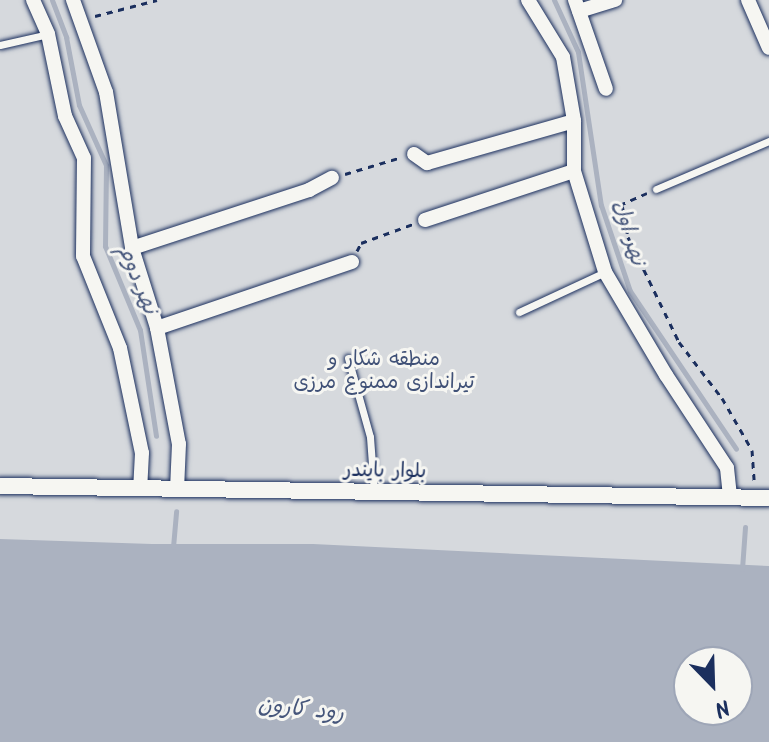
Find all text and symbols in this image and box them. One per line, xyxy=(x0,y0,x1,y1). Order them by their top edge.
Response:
water label: نهر اول xyxy=(606,197,650,269)
water label: نهر دوم xyxy=(111,242,163,318)
park label: منطقه شکار و تیراندازی ممنوع مرزی xyxy=(293,348,475,395)
street label: بلوار بایندر xyxy=(343,459,427,485)
north arrow xyxy=(673,646,753,726)
text: N xyxy=(709,688,735,726)
water label: رود کارون xyxy=(257,692,345,728)

